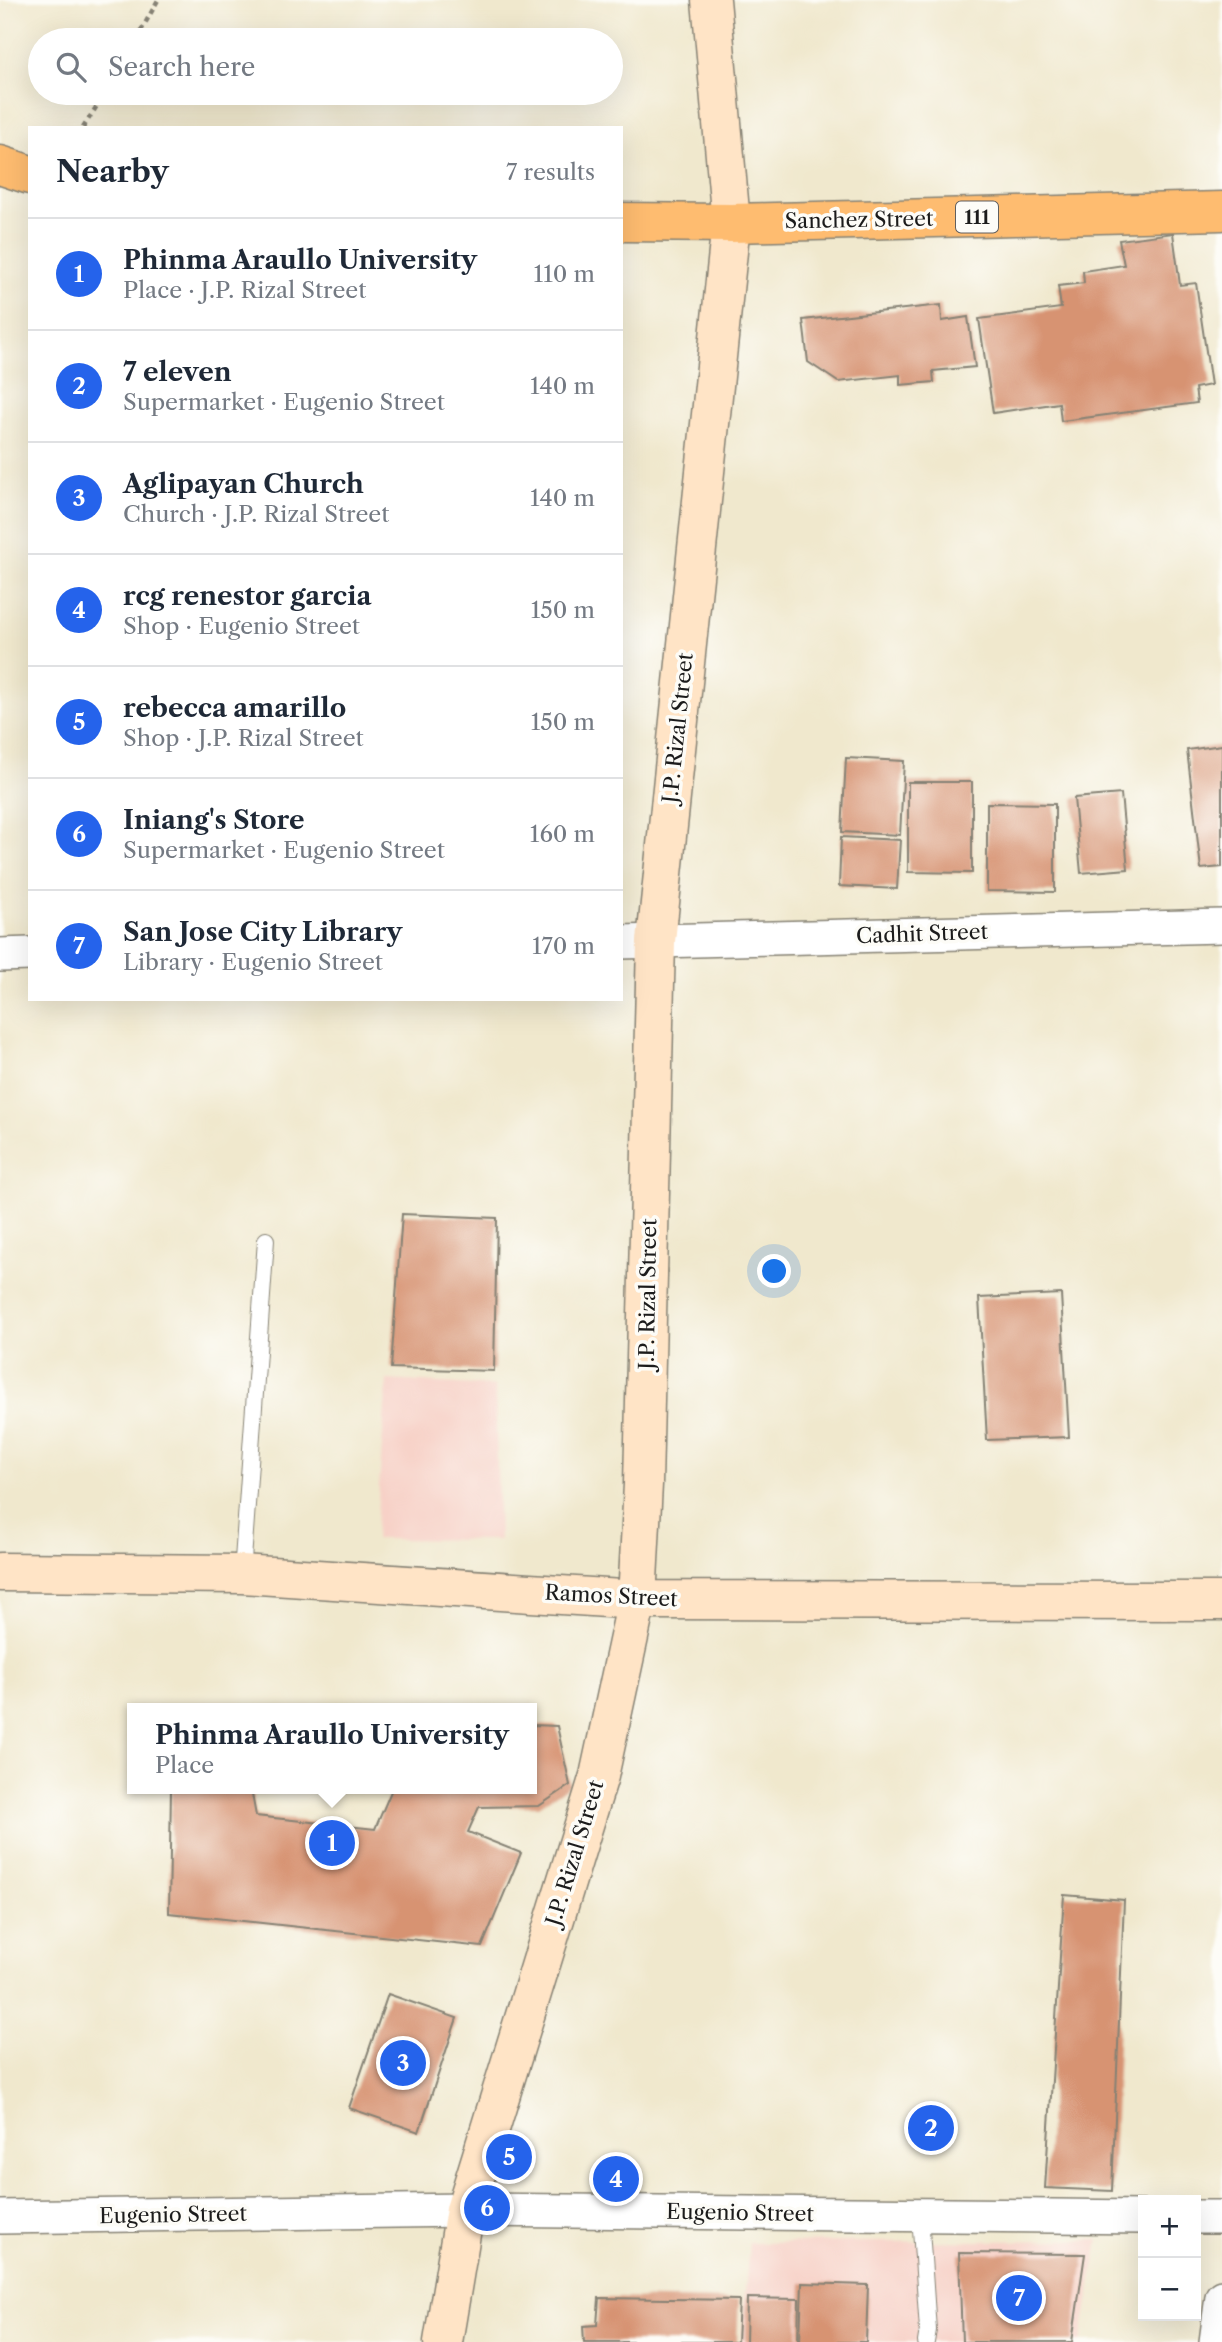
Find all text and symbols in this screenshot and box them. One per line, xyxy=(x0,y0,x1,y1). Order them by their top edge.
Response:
search box xyxy=(28,28,623,105)
icon: search xyxy=(52,48,90,86)
text: Search here xyxy=(108,51,255,83)
text: Nearby xyxy=(56,153,169,190)
text: 7 results xyxy=(506,158,595,186)
road number: 111 xyxy=(956,202,998,232)
street label: Sanchez Street xyxy=(784,206,934,233)
text: Phinma Araullo University xyxy=(123,244,477,276)
text: 1 xyxy=(74,260,84,288)
text: 110 m xyxy=(534,260,595,288)
text: Place · J.P. Rizal Street xyxy=(123,276,366,304)
text: 7 eleven xyxy=(123,356,232,388)
text: 2 xyxy=(72,372,86,400)
text: 140 m xyxy=(530,372,595,400)
text: Supermarket · Eugenio Street xyxy=(123,388,445,416)
text: Aglipayan Church xyxy=(123,468,364,500)
text: 3 xyxy=(73,484,86,512)
text: 140 m xyxy=(530,484,595,512)
text: Church · J.P. Rizal Street xyxy=(123,500,389,528)
text: rcg renestor garcia xyxy=(123,580,371,612)
text: 4 xyxy=(72,596,86,624)
text: 150 m xyxy=(531,596,595,624)
text: Shop · Eugenio Street xyxy=(123,612,360,640)
street label: J.P. Rizal Street xyxy=(657,651,698,807)
text: rebecca amarillo xyxy=(123,692,346,724)
text: 5 xyxy=(73,708,85,736)
text: 150 m xyxy=(531,708,595,736)
text: Shop · J.P. Rizal Street xyxy=(123,724,364,752)
text: Iniang's Store xyxy=(123,804,305,836)
text: 6 xyxy=(72,820,86,848)
text: 160 m xyxy=(530,820,595,848)
text: Supermarket · Eugenio Street xyxy=(123,836,445,864)
text: San Jose City Library xyxy=(123,916,402,948)
street label: Cadhit Street xyxy=(856,919,989,948)
text: 7 xyxy=(73,932,85,960)
text: 170 m xyxy=(532,932,595,960)
text: Library · Eugenio Street xyxy=(123,948,383,976)
street label: J.P. Rizal Street xyxy=(634,1218,661,1373)
your location xyxy=(757,1254,791,1288)
street label: Ramos Street xyxy=(544,1580,679,1611)
popup xyxy=(127,1703,537,1794)
text: Phinma Araullo University xyxy=(155,1719,509,1751)
text: Place xyxy=(155,1751,214,1779)
street label: J.P. Rizal Street xyxy=(540,1776,609,1932)
pin: 1 xyxy=(309,1817,355,1869)
pin: 3 xyxy=(380,2037,426,2089)
pin: 2 xyxy=(908,2102,954,2154)
pin: 5 xyxy=(486,2131,532,2183)
pin: 4 xyxy=(593,2153,639,2205)
pin: 6 xyxy=(464,2182,510,2234)
map controls xyxy=(1138,2195,1201,2321)
button: + xyxy=(1138,2195,1201,2258)
street label: Eugenio Street xyxy=(666,2199,815,2226)
street label: Eugenio Street xyxy=(99,2201,248,2228)
button: − xyxy=(1138,2258,1201,2321)
pin: 7 xyxy=(996,2272,1042,2324)

